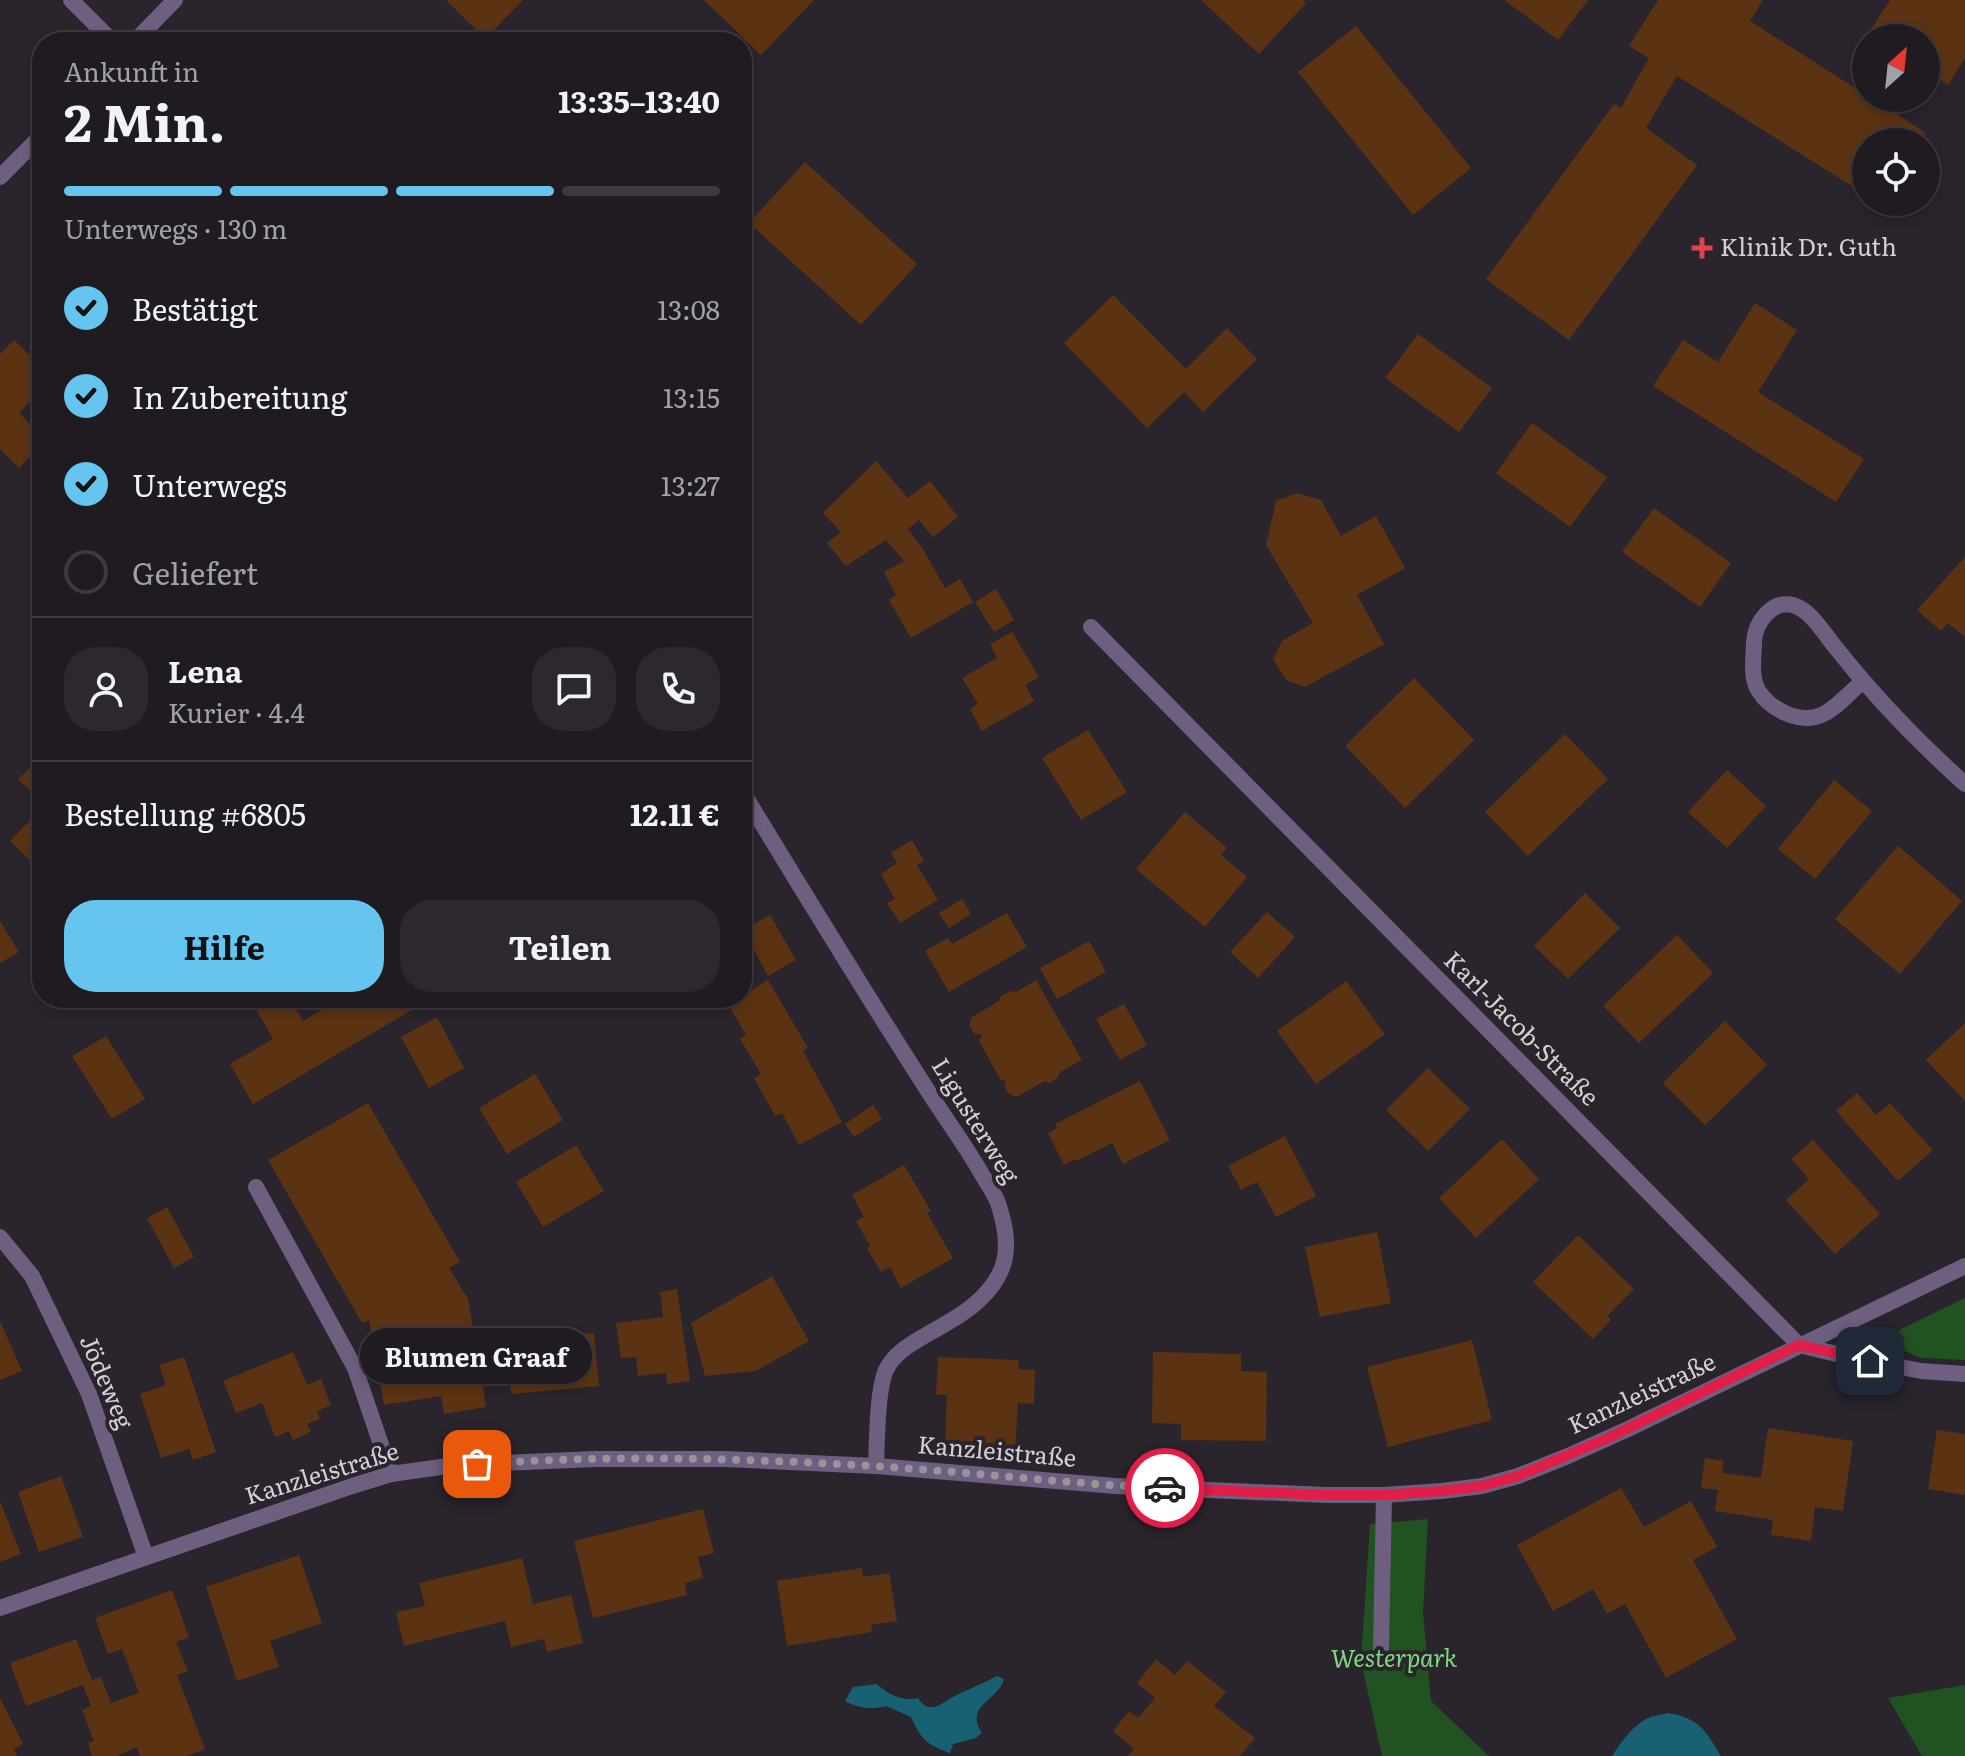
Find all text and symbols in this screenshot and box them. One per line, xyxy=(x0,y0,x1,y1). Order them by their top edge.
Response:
north arrow xyxy=(1852,24,1940,112)
map controls xyxy=(1852,24,1940,216)
text: Ankunft in xyxy=(64,51,199,90)
text: 13:35–13:40 xyxy=(558,78,720,122)
text: 2 Min. xyxy=(64,81,226,158)
button: locate xyxy=(1852,128,1940,216)
text: Unterwegs · 130 m xyxy=(64,208,287,247)
place label: Klinik Dr. Guth xyxy=(1720,228,1897,263)
marker: Klinik Dr. Guth xyxy=(1691,237,1713,259)
icon: check xyxy=(64,286,108,330)
text: Bestätigt xyxy=(132,286,258,330)
text: 13:08 xyxy=(657,289,720,328)
icon: check xyxy=(64,374,108,418)
text: In Zubereitung xyxy=(132,374,347,418)
text: 13:15 xyxy=(663,377,720,416)
icon: check xyxy=(64,462,108,506)
text: Unterwegs xyxy=(132,462,287,506)
text: 13:27 xyxy=(661,465,720,504)
text: Geliefert xyxy=(132,550,258,594)
button: person xyxy=(64,647,148,731)
button: chat xyxy=(532,647,616,731)
button: phone xyxy=(636,647,720,731)
text: Lena xyxy=(168,648,242,692)
text: Kurier · 4.4 xyxy=(168,692,305,731)
text: Bestellung #6805 xyxy=(64,791,306,835)
text: 12.11 € xyxy=(630,791,720,835)
button: Hilfe xyxy=(64,900,384,992)
button: Teilen xyxy=(400,900,720,992)
street label: Karl-Jacob-Straße xyxy=(1437,942,1608,1113)
street label: Ligusterweg xyxy=(925,1050,1030,1190)
pin xyxy=(1836,1327,1904,1395)
street label: Jödeweg xyxy=(73,1328,144,1434)
callout: Blumen Graaf xyxy=(361,1328,593,1384)
text: Blumen Graaf xyxy=(384,1336,568,1375)
icon: home xyxy=(1848,1339,1892,1383)
street label: Kanzleistraße xyxy=(1561,1342,1720,1441)
street label: Kanzleistraße xyxy=(916,1425,1078,1474)
pin xyxy=(443,1430,511,1498)
street label: Kanzleistraße xyxy=(240,1432,402,1512)
icon: bag xyxy=(455,1442,499,1486)
courier xyxy=(1125,1448,1205,1528)
icon: car xyxy=(1143,1466,1187,1510)
park label: Westerpark xyxy=(1331,1639,1458,1674)

